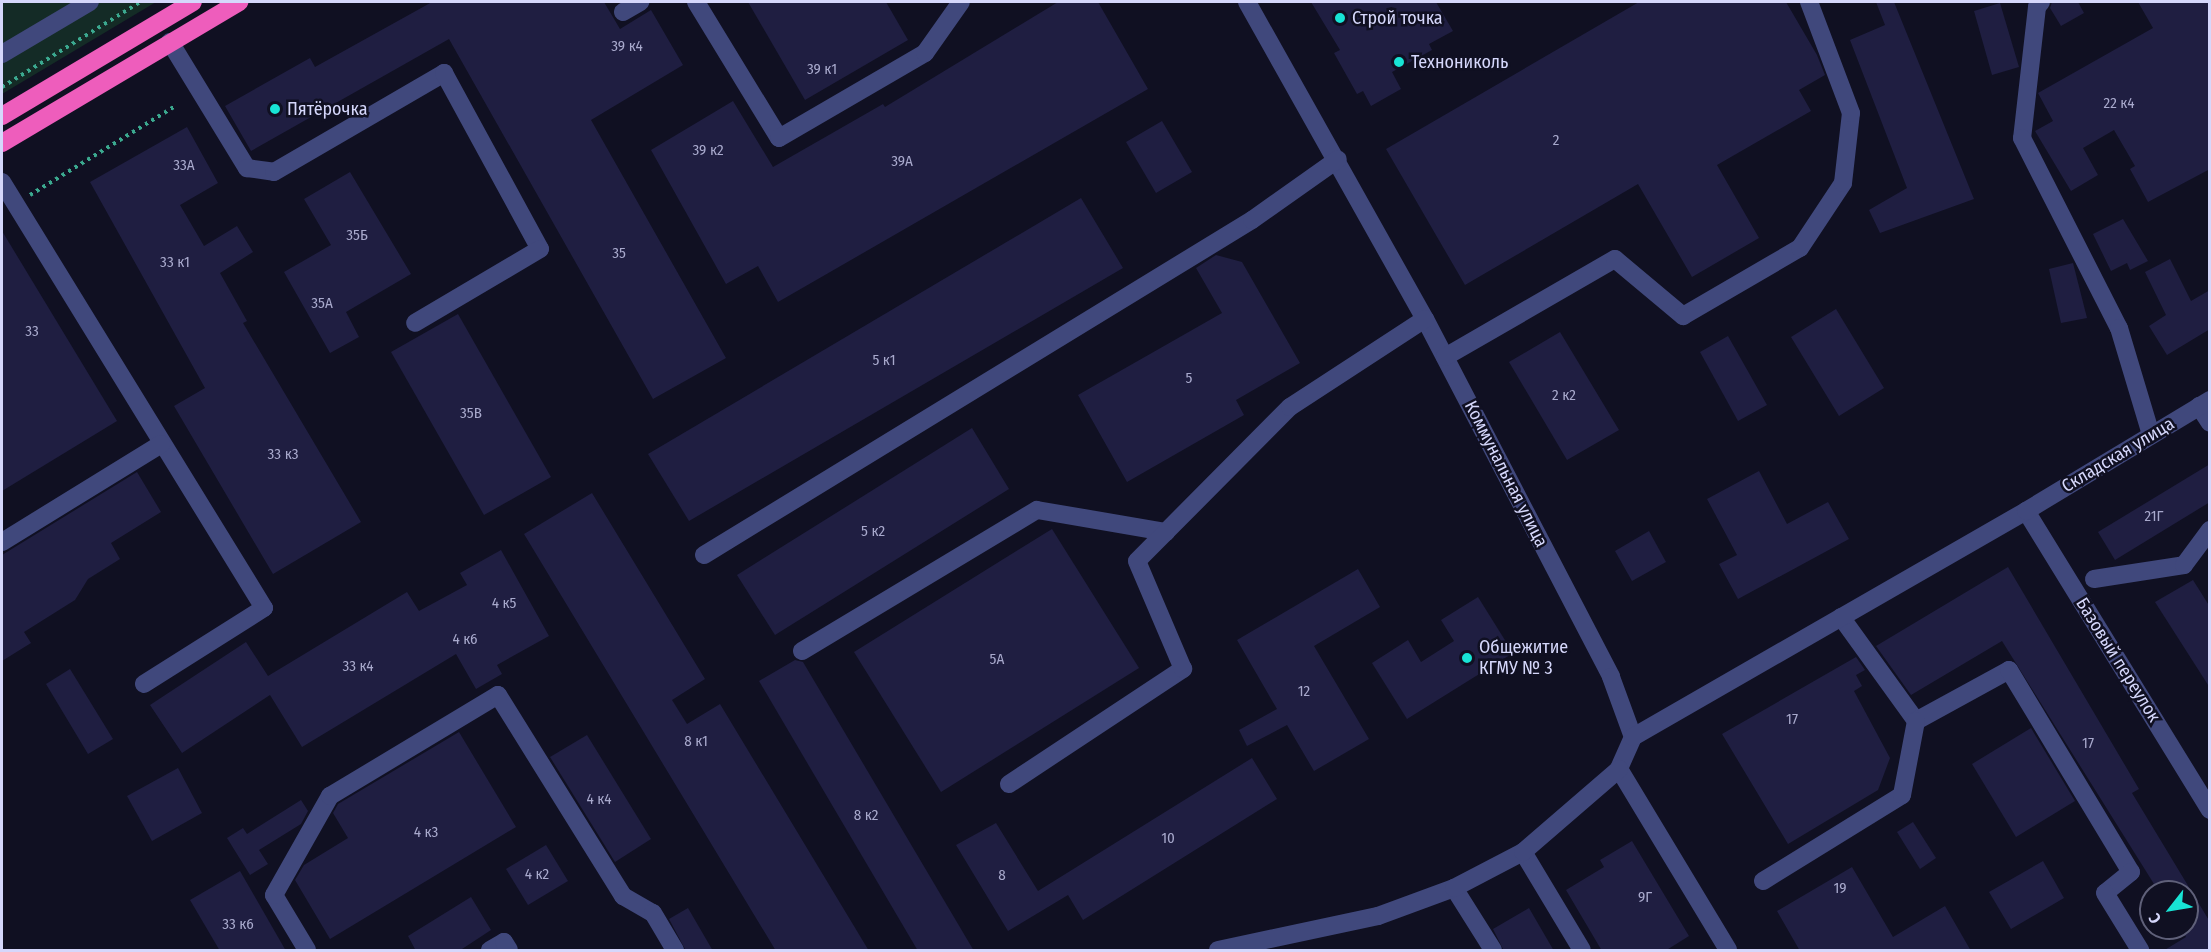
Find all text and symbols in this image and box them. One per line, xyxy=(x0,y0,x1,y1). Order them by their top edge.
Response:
place label: Строй точка xyxy=(1352,7,1443,29)
marker: Строй точка xyxy=(1333,11,1347,25)
house number: 39 к4 xyxy=(611,38,643,56)
place label: Технониколь xyxy=(1411,51,1508,73)
marker: Технониколь xyxy=(1392,55,1406,69)
house number: 39 к1 xyxy=(807,61,837,79)
house number: 22 к4 xyxy=(2104,95,2134,113)
place label: Пятёрочка xyxy=(287,98,367,120)
marker: Пятёрочка xyxy=(268,102,282,116)
house number: 2 xyxy=(1553,132,1559,150)
house number: 39 к2 xyxy=(692,142,724,160)
house number: 39А xyxy=(891,153,913,171)
house number: 33А xyxy=(173,157,195,175)
house number: 35Б xyxy=(346,227,368,245)
house number: 35 xyxy=(612,245,626,263)
house number: 33 к1 xyxy=(160,254,190,272)
house number: 35А xyxy=(311,295,333,313)
house number: 33 xyxy=(25,323,39,341)
house number: 5 к1 xyxy=(872,352,896,370)
house number: 5 xyxy=(1186,370,1192,388)
house number: 2 к2 xyxy=(1552,387,1576,405)
street label: Коммунальная улица xyxy=(1460,397,1552,551)
house number: 35В xyxy=(460,405,482,423)
street label: Складская улица xyxy=(2058,413,2178,497)
house number: 33 к3 xyxy=(268,446,298,464)
house number: 21Г xyxy=(2144,508,2164,526)
house number: 5 к2 xyxy=(861,523,885,541)
street label: Базовый переулок xyxy=(2071,594,2165,726)
house number: 4 к5 xyxy=(492,595,516,613)
house number: 4 к6 xyxy=(452,631,478,649)
place label: Общежитие КГМУ № 3 xyxy=(1479,637,1568,680)
house number: 5А xyxy=(990,651,1004,669)
marker: Общежитие КГМУ № 3 xyxy=(1460,651,1474,665)
house number: 33 к4 xyxy=(342,658,374,676)
house number: 12 xyxy=(1298,683,1310,701)
house number: 17 xyxy=(1786,711,1798,729)
house number: 8 к1 xyxy=(684,733,708,751)
house number: 17 xyxy=(2082,735,2094,753)
house number: 4 к4 xyxy=(587,791,611,809)
house number: 8 к2 xyxy=(854,807,878,825)
house number: 4 к3 xyxy=(414,824,438,842)
house number: 10 xyxy=(1161,830,1175,848)
house number: 4 к2 xyxy=(525,866,549,884)
house number: 8 xyxy=(998,867,1006,885)
house number: 19 xyxy=(1833,880,1847,898)
north arrow xyxy=(2139,880,2199,940)
house number: 9Г xyxy=(1638,889,1652,907)
text: С xyxy=(2145,910,2165,927)
house number: 33 к6 xyxy=(222,916,254,934)

